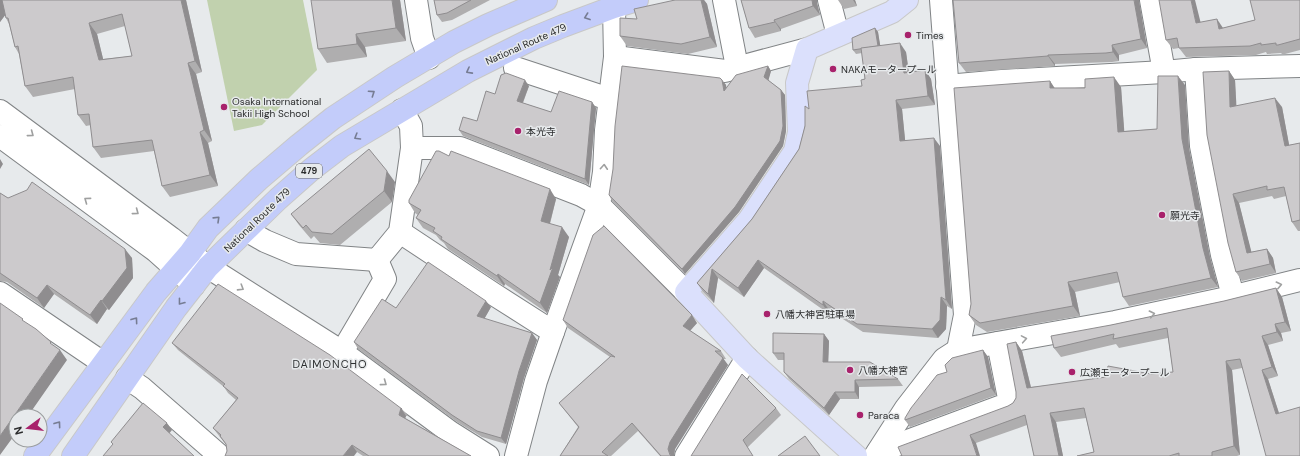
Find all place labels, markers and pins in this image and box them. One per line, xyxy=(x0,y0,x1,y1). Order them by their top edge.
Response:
place label: Times xyxy=(916,29,944,42)
marker: Times xyxy=(903,30,913,40)
place label: NAKAモータープール xyxy=(841,63,936,76)
marker: NAKAモータープール xyxy=(828,64,838,74)
place label: Osaka International Takii High School xyxy=(232,95,321,120)
marker: Osaka International Takii High School xyxy=(219,102,229,112)
place label: 本光寺 xyxy=(526,125,556,138)
marker: 本光寺 xyxy=(513,126,523,136)
place label: 願光寺 xyxy=(1170,209,1200,222)
marker: 願光寺 xyxy=(1157,210,1167,220)
place label: 八幡大神宮駐車場 xyxy=(775,308,855,321)
marker: 八幡大神宮駐車場 xyxy=(762,309,772,319)
place label: 八幡大神宮 xyxy=(858,364,908,377)
marker: 八幡大神宮 xyxy=(845,365,855,375)
place label: 広瀬モータープール xyxy=(1080,366,1169,379)
marker: 広瀬モータープール xyxy=(1067,367,1077,377)
place label: Paraca xyxy=(868,409,899,422)
marker: Paraca xyxy=(855,410,865,420)

